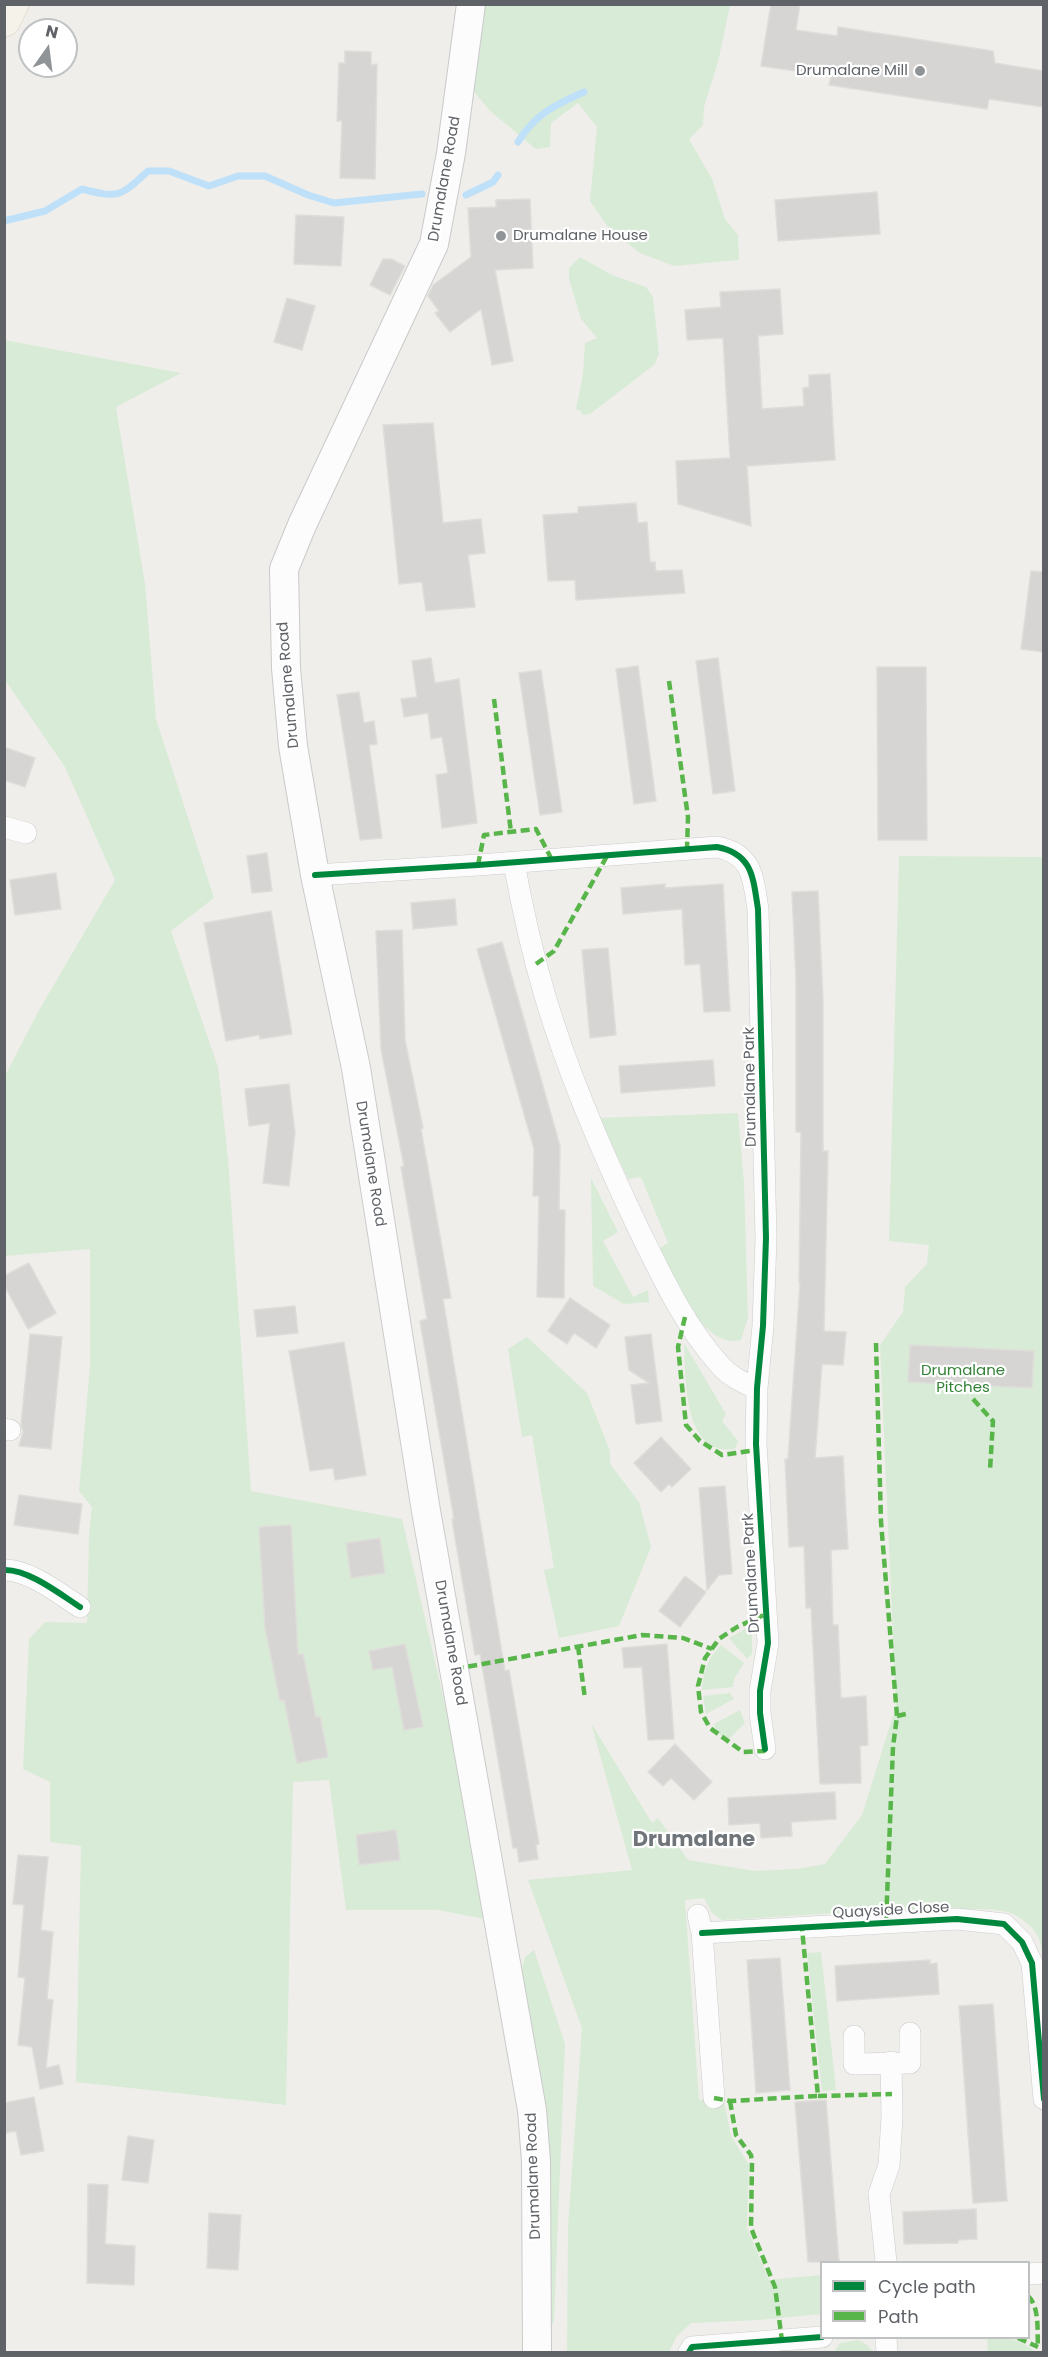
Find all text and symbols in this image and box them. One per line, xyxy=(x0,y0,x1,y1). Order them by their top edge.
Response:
north arrow xyxy=(18,18,78,78)
text: N xyxy=(43,19,61,45)
place label: Drumalane Mill xyxy=(796,62,908,80)
marker: Drumalane Mill xyxy=(913,64,927,78)
street label: Drumalane Road xyxy=(425,115,465,243)
place label: Drumalane House xyxy=(513,227,648,245)
marker: Drumalane House xyxy=(494,229,508,243)
street label: Drumalane Road xyxy=(274,621,304,749)
street label: Drumalane Park xyxy=(741,1027,761,1147)
street label: Drumalane Road xyxy=(351,1100,389,1228)
park label: Drumalane Pitches xyxy=(921,1362,1005,1397)
street label: Drumalane Park xyxy=(740,1512,764,1634)
street label: Drumalane Road xyxy=(430,1579,470,1707)
district label: Drumalane xyxy=(633,1828,755,1854)
street label: Quayside Close xyxy=(832,1899,950,1923)
street label: Drumalane Road xyxy=(523,2112,545,2240)
legend xyxy=(820,2261,1030,2339)
text: Cycle path xyxy=(878,2274,976,2299)
text: Path xyxy=(878,2304,919,2329)

